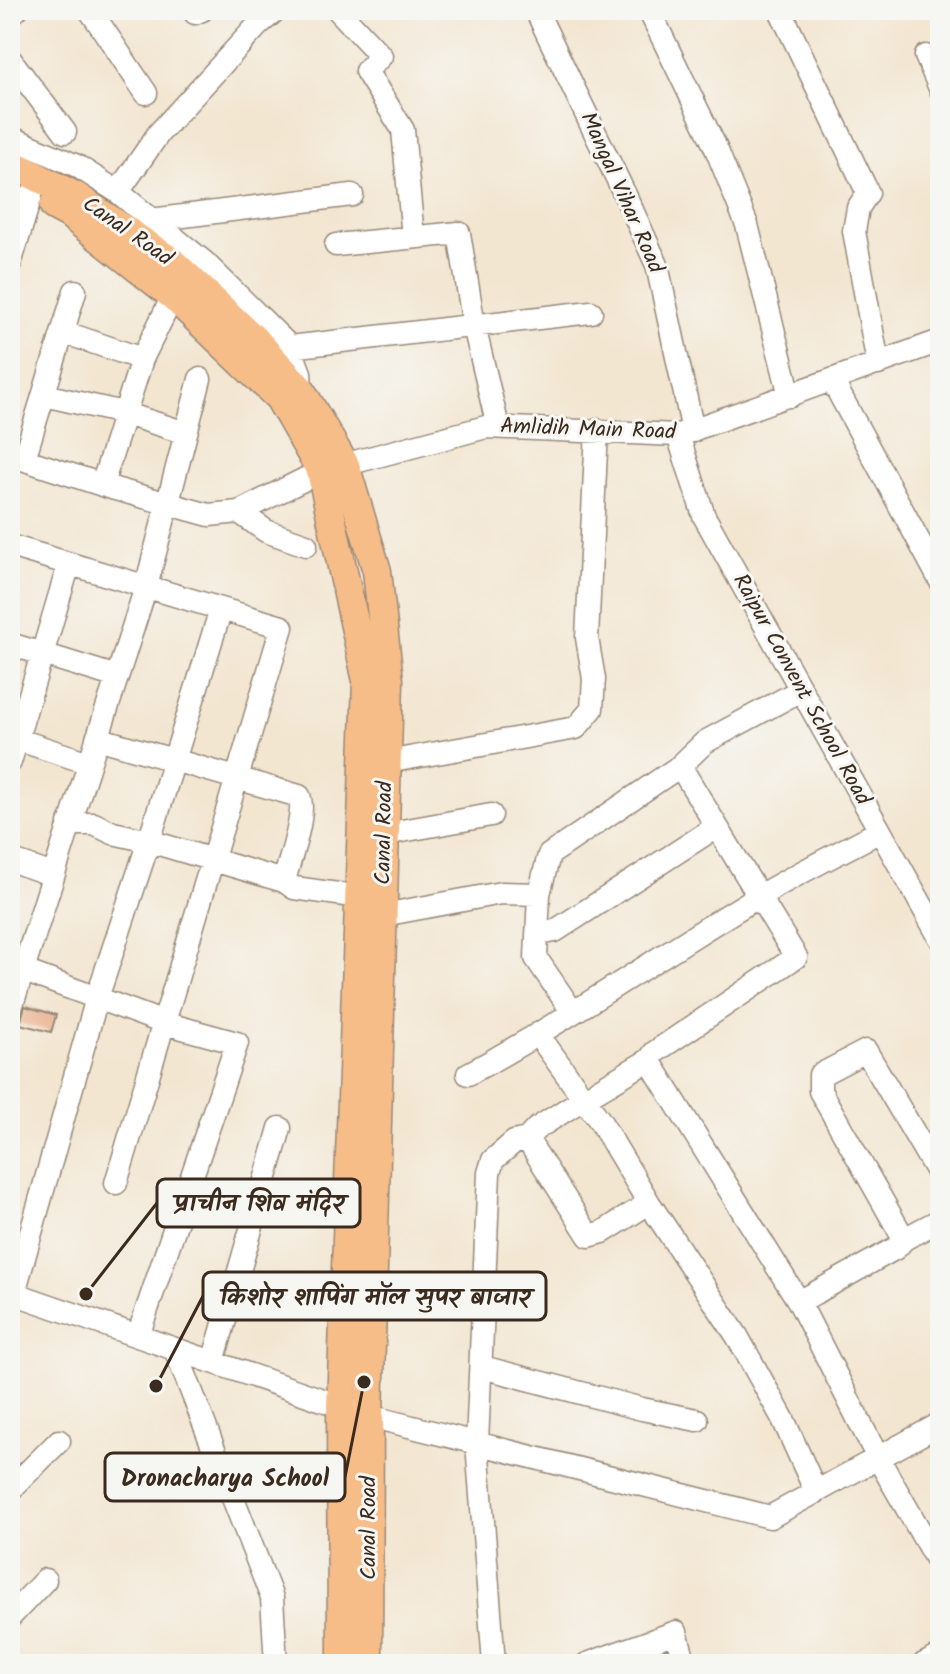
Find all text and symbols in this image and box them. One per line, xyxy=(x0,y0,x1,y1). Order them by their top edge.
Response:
street label: Mangal Vihar Road xyxy=(570,107,673,280)
street label: Canal Road xyxy=(74,188,180,277)
street label: Amlidih Main Road xyxy=(499,409,678,451)
street label: Raipur Convent School Road xyxy=(723,568,880,813)
street label: Canal Road xyxy=(367,780,403,885)
callout: प्राचीन शिव मंदिर xyxy=(157,1179,360,1227)
text: प्राचीन शिव मंदिर xyxy=(173,1185,350,1224)
callout: किशोर शापिंग मॉल सुपर बाजार xyxy=(203,1272,546,1320)
text: किशोर शापिंग मॉल सुपर बाजार xyxy=(219,1279,536,1318)
callout: Dronacharya School xyxy=(105,1453,345,1501)
text: Dronacharya School xyxy=(121,1460,330,1499)
street label: Canal Road xyxy=(352,1475,387,1580)

